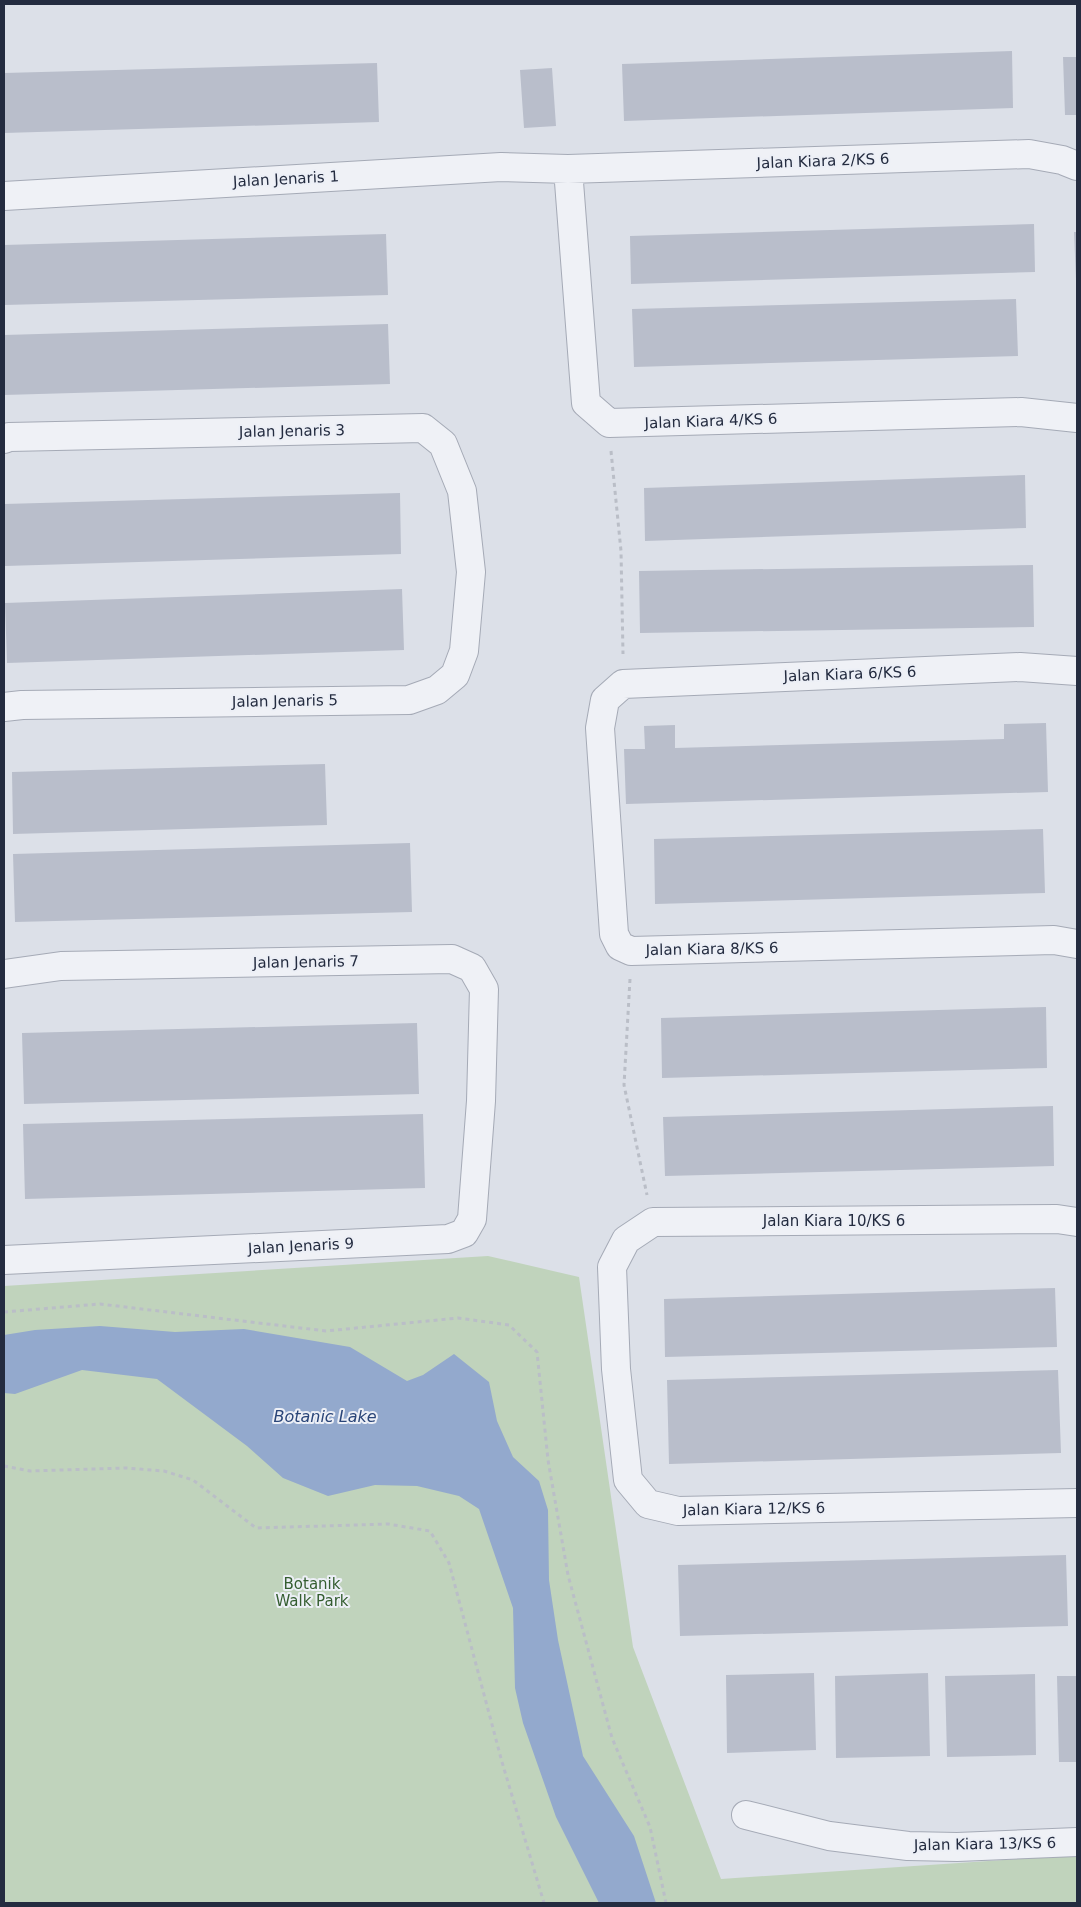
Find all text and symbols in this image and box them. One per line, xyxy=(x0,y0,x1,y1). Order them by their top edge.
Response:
street label: Jalan Kiara 2/KS 6 xyxy=(755,150,890,172)
street label: Jalan Jenaris 1 xyxy=(232,167,339,191)
street label: Jalan Kiara 4/KS 6 xyxy=(643,410,778,432)
street label: Jalan Jenaris 3 xyxy=(238,421,345,441)
street label: Jalan Kiara 6/KS 6 xyxy=(782,663,917,685)
street label: Jalan Jenaris 5 xyxy=(231,691,338,711)
street label: Jalan Kiara 8/KS 6 xyxy=(644,939,779,959)
street label: Jalan Jenaris 7 xyxy=(252,952,359,972)
street label: Jalan Kiara 10/KS 6 xyxy=(762,1212,905,1230)
street label: Jalan Jenaris 9 xyxy=(247,1234,354,1258)
water label: Botanic Lake xyxy=(273,1407,377,1426)
street label: Jalan Kiara 12/KS 6 xyxy=(682,1499,825,1519)
park label: Botanik Walk Park xyxy=(275,1575,349,1610)
street label: Jalan Kiara 13/KS 6 xyxy=(913,1834,1056,1854)

